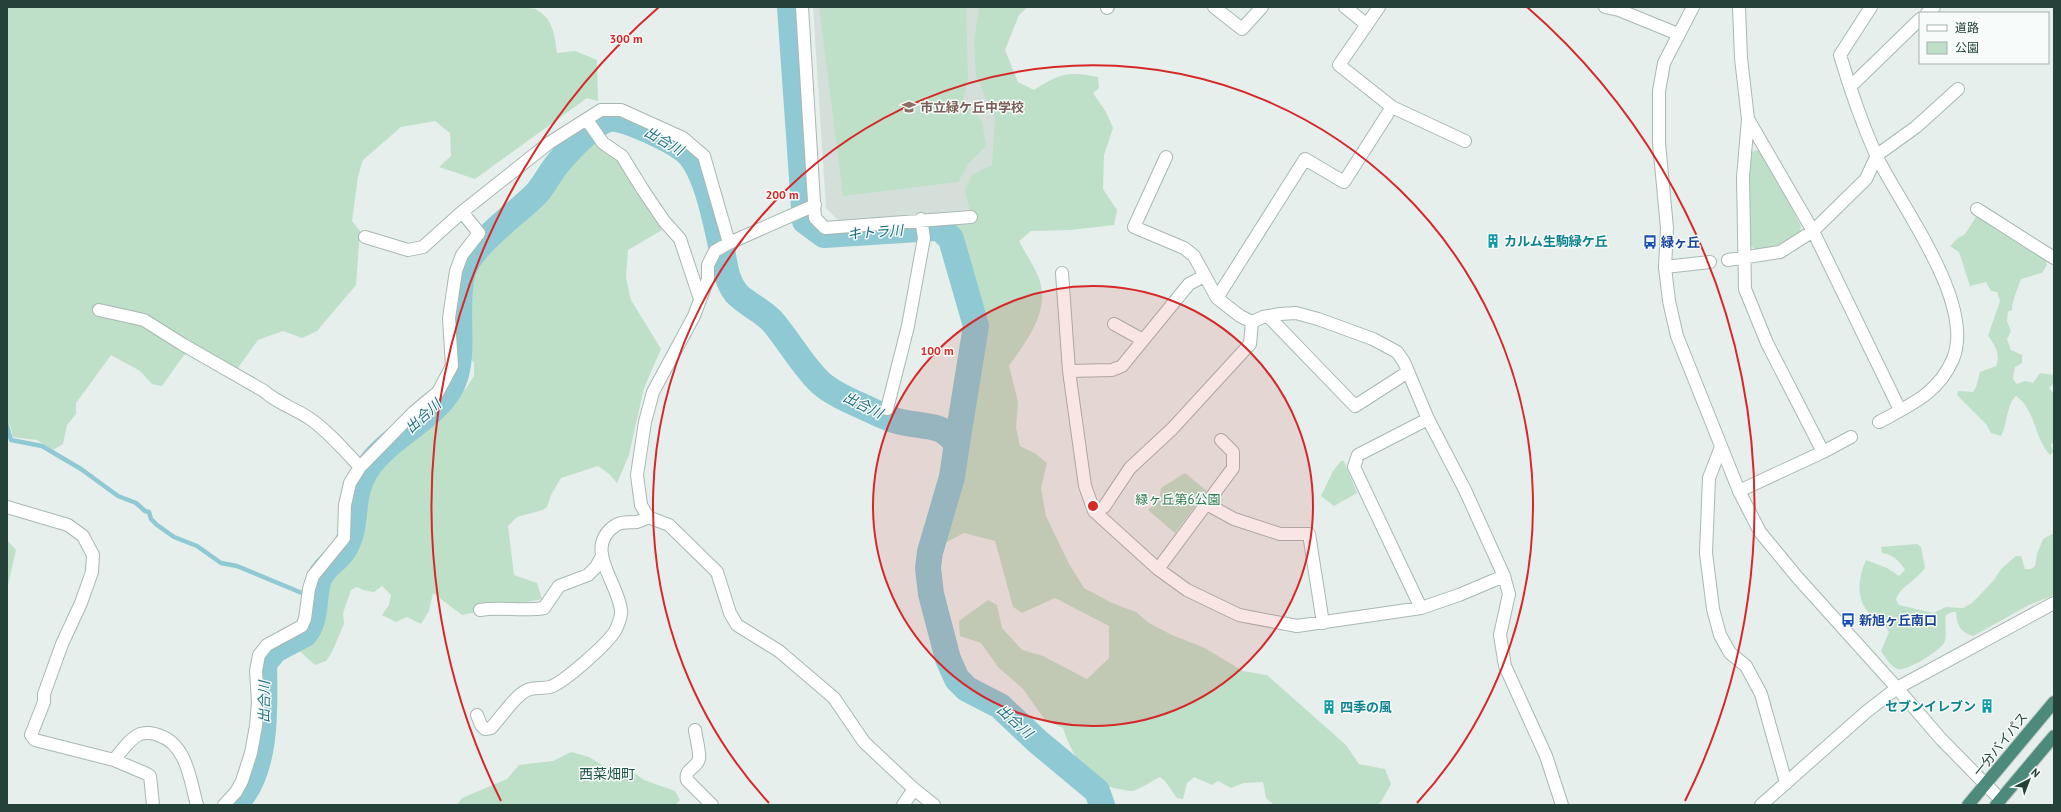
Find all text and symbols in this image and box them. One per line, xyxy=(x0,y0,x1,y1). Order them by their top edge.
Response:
legend xyxy=(1919,12,2049,64)
text: 道路 xyxy=(1955,20,1979,35)
text: 300 m xyxy=(609,31,643,46)
text: 公園 xyxy=(1955,40,1979,55)
school or university icon: 市立緑ケ丘中学校 xyxy=(901,99,917,115)
place label: 市立緑ケ丘中学校 xyxy=(920,99,1024,116)
water label: 出合川 xyxy=(641,123,688,160)
text: 200 m xyxy=(765,187,799,202)
water label: キトラ川 xyxy=(846,221,906,243)
building icon: カルム生駒緑ケ丘 xyxy=(1485,233,1501,249)
place label: カルム生駒緑ケ丘 xyxy=(1504,233,1608,250)
bus stop icon: 緑ヶ丘 xyxy=(1642,234,1658,250)
place label: 緑ヶ丘 xyxy=(1660,234,1700,251)
text: 100 m xyxy=(920,343,954,358)
water label: 出合川 xyxy=(840,388,888,423)
water label: 出合川 xyxy=(401,394,446,437)
park label: 緑ヶ丘第6公園 xyxy=(1135,491,1221,508)
centre of rings xyxy=(1086,499,1100,513)
bus stop icon: 新旭ヶ丘南口 xyxy=(1840,612,1856,628)
place label: 新旭ヶ丘南口 xyxy=(1859,612,1937,629)
water label: 出合川 xyxy=(255,679,273,723)
place label: セブンイレブン xyxy=(1885,698,1976,715)
building icon: セブンイレブン xyxy=(1979,698,1995,714)
building icon: 四季の風 xyxy=(1321,699,1337,715)
place label: 四季の風 xyxy=(1340,699,1392,716)
water label: 出合川 xyxy=(993,700,1038,743)
street label: 一分バイパス xyxy=(1969,709,2031,780)
north arrow xyxy=(2009,760,2049,800)
district label: 西菜畑町 xyxy=(579,765,635,783)
text: N xyxy=(2028,765,2043,780)

